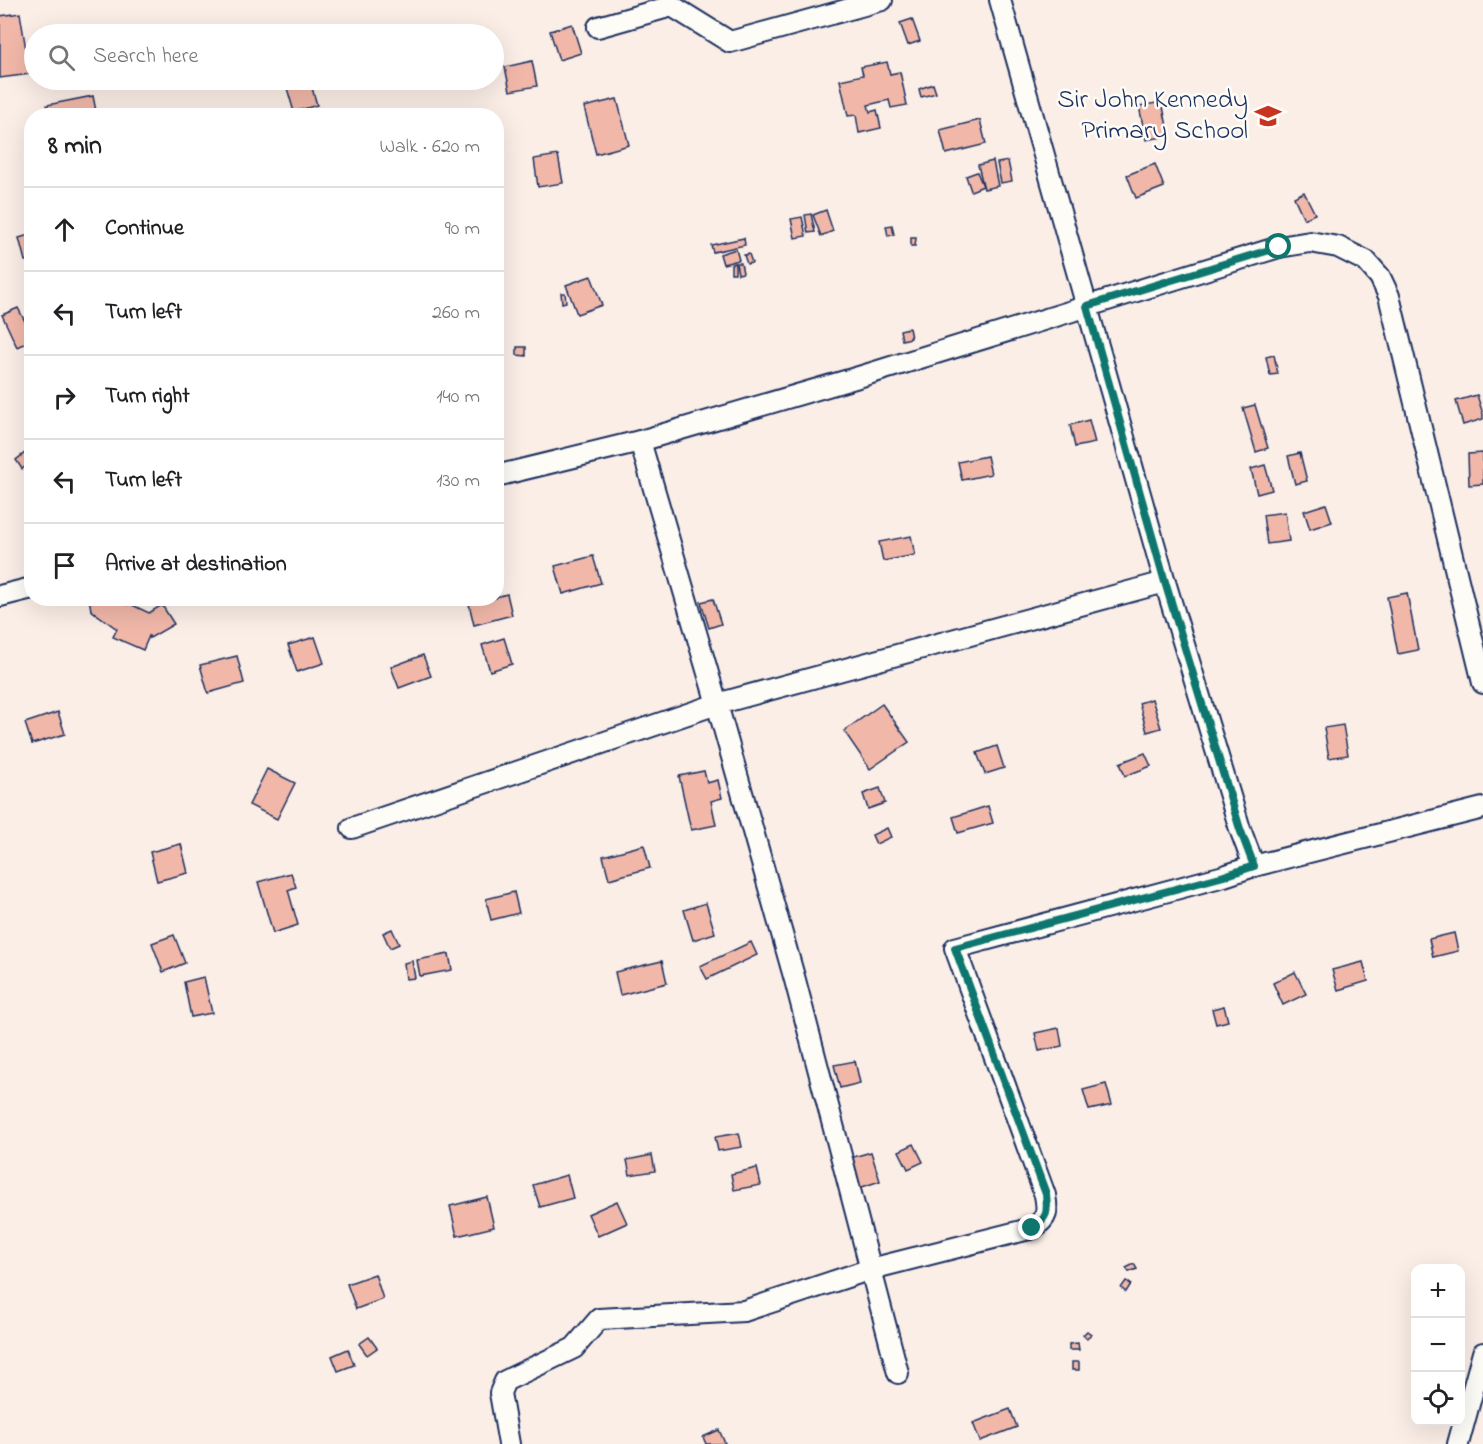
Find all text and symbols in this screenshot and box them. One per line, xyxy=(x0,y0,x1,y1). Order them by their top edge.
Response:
search box xyxy=(24,24,504,90)
icon: search xyxy=(45,41,78,74)
text: Search here xyxy=(93,41,198,73)
place label: Sir John Kennedy Primary School xyxy=(1057,81,1248,151)
school or university icon: Sir John Kennedy Primary School xyxy=(1253,101,1283,131)
text: 8 min xyxy=(48,128,102,166)
text: Walk · 620 m xyxy=(379,133,480,162)
icon: ahead xyxy=(48,213,81,246)
text: Continue xyxy=(105,213,184,245)
text: 90 m xyxy=(445,215,480,244)
route start xyxy=(1265,233,1291,259)
icon: left xyxy=(48,297,81,330)
text: Turn left xyxy=(105,297,182,329)
text: 260 m xyxy=(432,299,480,328)
icon: right xyxy=(48,381,81,414)
text: Turn right xyxy=(105,381,190,413)
text: 140 m xyxy=(436,383,480,412)
icon: left xyxy=(48,465,81,498)
text: Turn left xyxy=(105,465,182,497)
text: 130 m xyxy=(436,467,480,496)
icon: arrive xyxy=(48,549,81,582)
text: Arrive at destination xyxy=(105,549,287,581)
route end xyxy=(1018,1214,1044,1240)
map controls xyxy=(1411,1264,1465,1426)
button: + xyxy=(1411,1264,1465,1318)
button: − xyxy=(1411,1318,1465,1372)
button: locate xyxy=(1411,1372,1465,1426)

